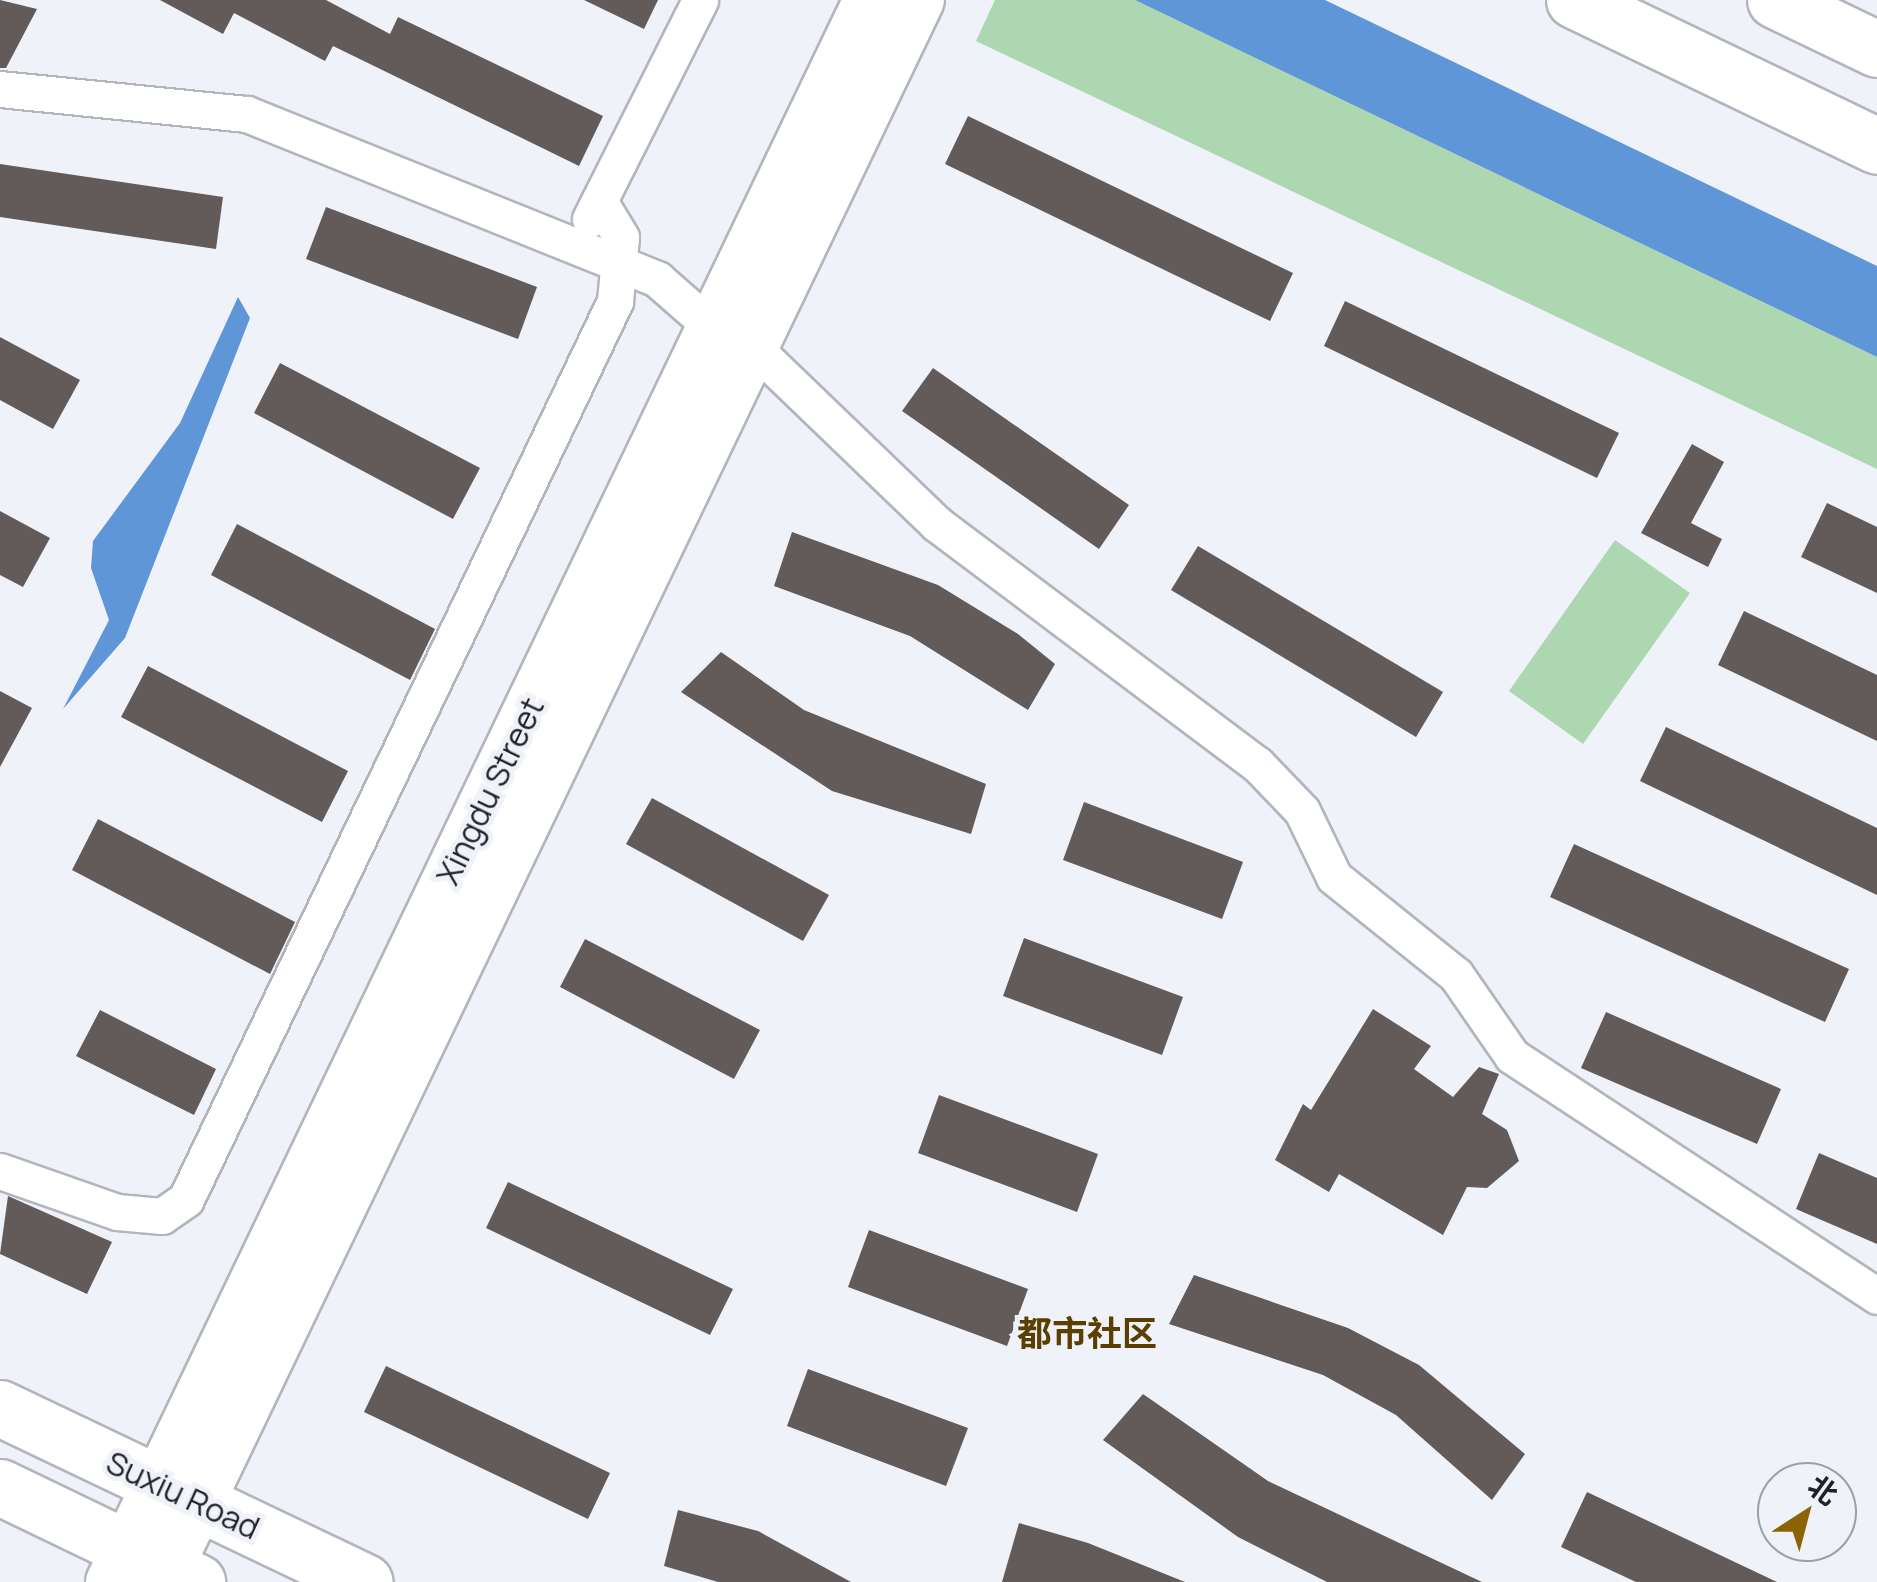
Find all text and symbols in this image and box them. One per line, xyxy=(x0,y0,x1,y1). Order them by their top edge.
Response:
street label: Xingdu Street xyxy=(428,691,552,891)
district label: 都市社区 xyxy=(1017,1312,1157,1354)
street label: Suxiu Road xyxy=(100,1443,266,1547)
north arrow xyxy=(1757,1462,1857,1562)
text: 北 xyxy=(1801,1466,1846,1513)

